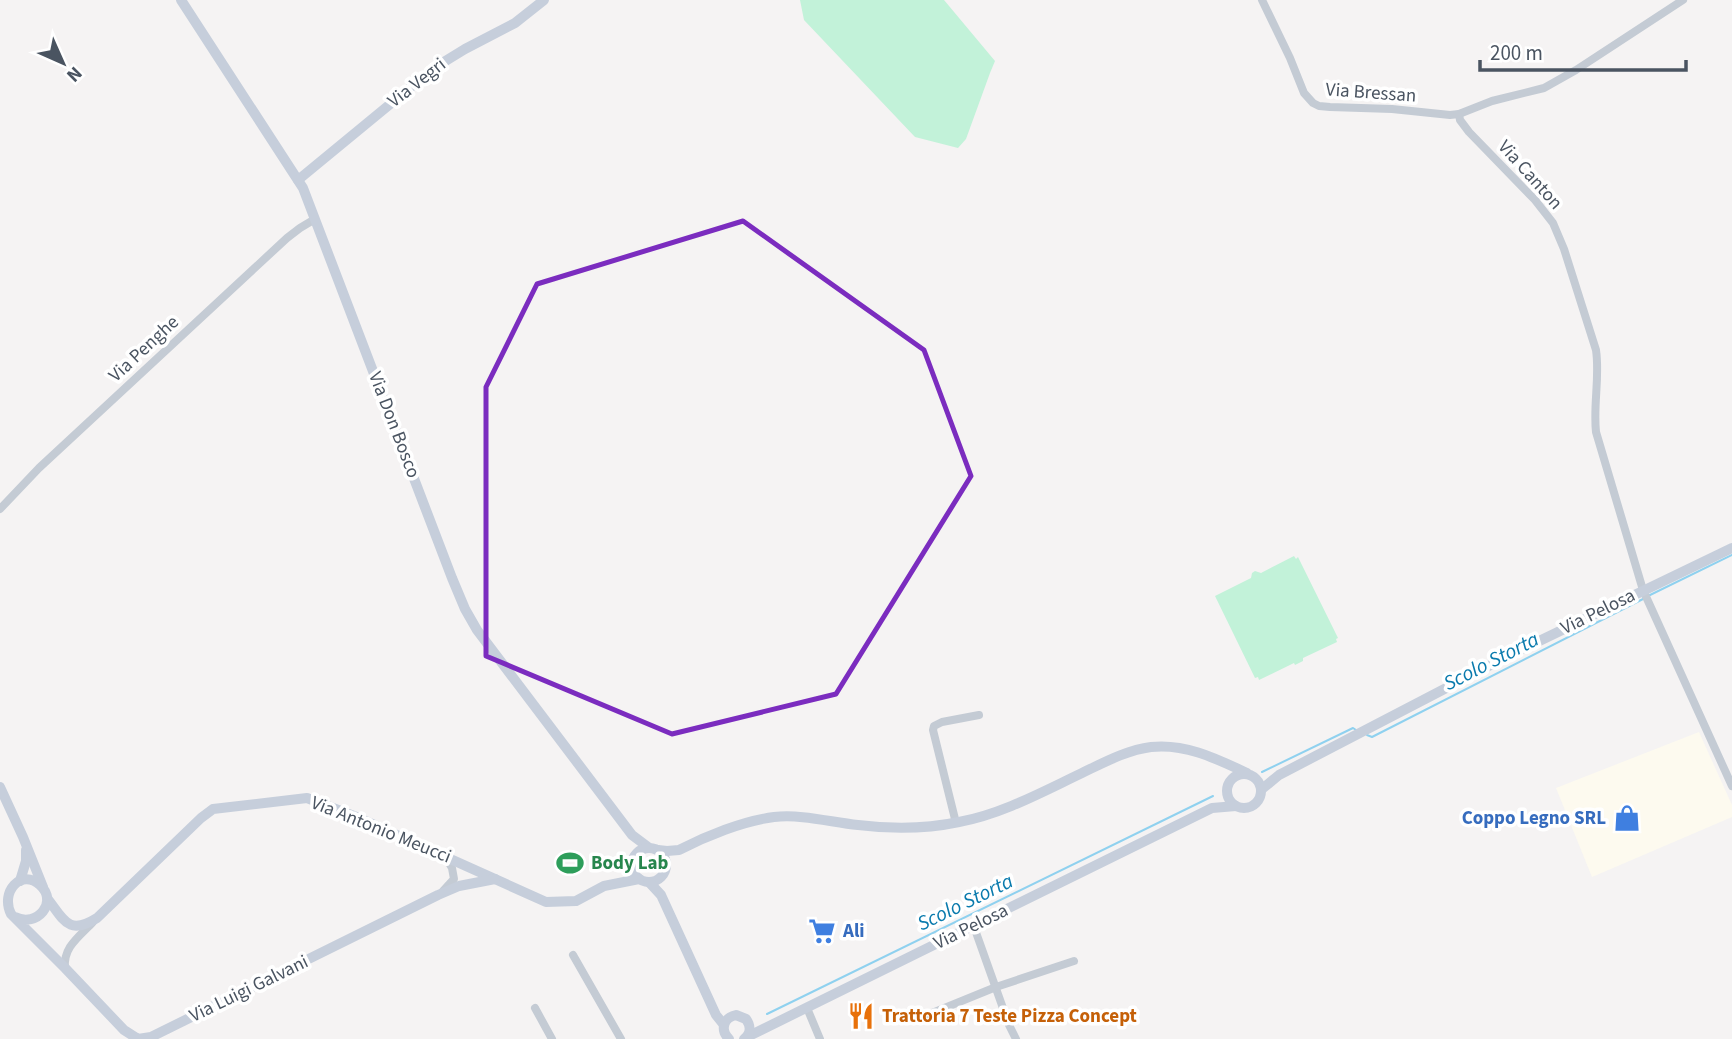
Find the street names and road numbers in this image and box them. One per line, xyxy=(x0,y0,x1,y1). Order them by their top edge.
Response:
street label: Via Vegri xyxy=(382,52,452,114)
street label: Via Bressan xyxy=(1325,76,1417,110)
street label: Via Canton xyxy=(1491,134,1569,216)
street label: Via Penghe xyxy=(103,309,185,389)
street label: Via Don Bosco xyxy=(361,368,427,482)
street label: Via Pelosa xyxy=(1556,582,1640,642)
street label: Via Antonio Meucci xyxy=(307,790,455,870)
street label: Via Pelosa xyxy=(929,897,1013,957)
street label: Via Luigi Galvani xyxy=(185,949,313,1029)

